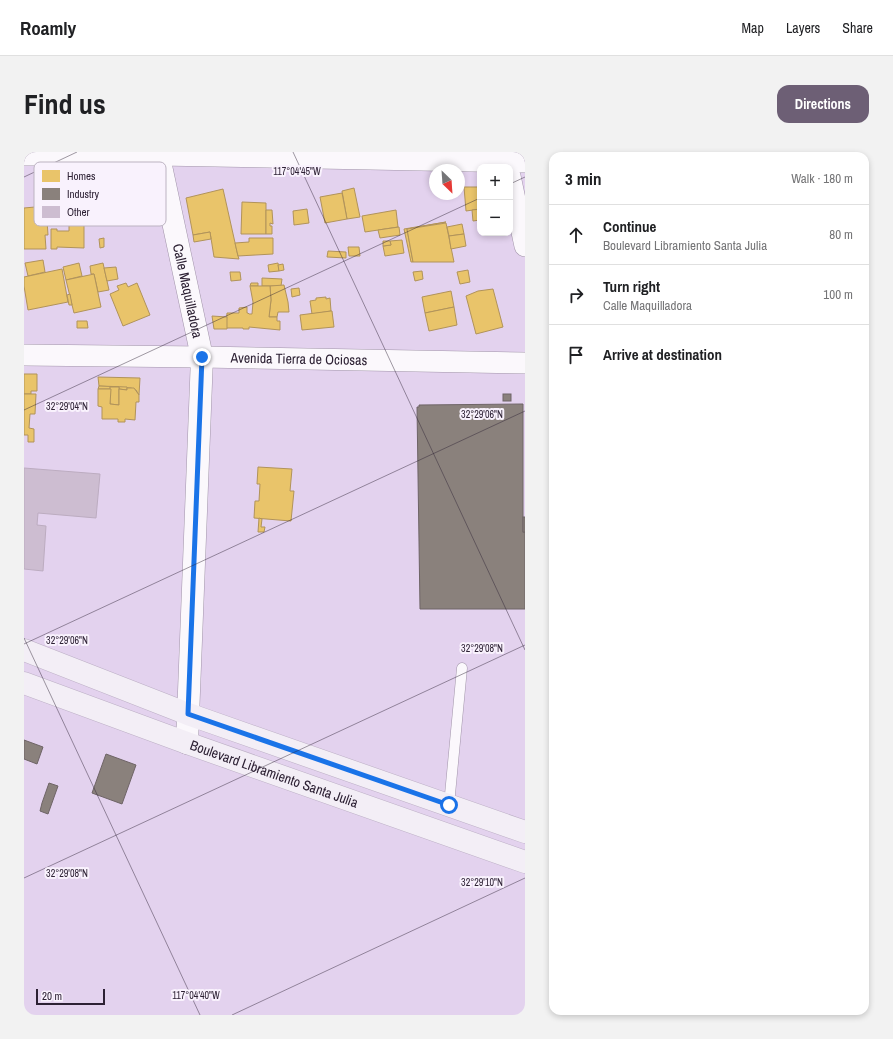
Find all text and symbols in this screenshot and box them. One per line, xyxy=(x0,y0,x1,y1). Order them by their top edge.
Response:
text: Roamly xyxy=(20,15,76,41)
text: Map xyxy=(742,19,764,37)
text: Layers xyxy=(786,19,820,37)
text: Share xyxy=(842,19,873,37)
text: Find us xyxy=(24,85,106,123)
button: Directions xyxy=(777,85,869,123)
legend xyxy=(34,162,166,226)
north arrow xyxy=(429,164,465,200)
map controls xyxy=(477,164,513,236)
button: + xyxy=(477,164,513,200)
text: 117°04'45"W xyxy=(273,165,321,178)
text: 3 min xyxy=(565,167,601,190)
text: Homes xyxy=(67,169,96,183)
text: Walk · 180 m xyxy=(791,170,853,187)
text: Industry xyxy=(67,187,100,201)
button: − xyxy=(477,200,513,236)
text: Other xyxy=(67,205,90,219)
text: Continue xyxy=(603,216,656,237)
icon: ahead xyxy=(565,224,587,246)
text: 80 m xyxy=(829,226,853,243)
text: Boulevard Libramiento Santa Julia xyxy=(603,237,767,254)
street label: Calle Maquilladora xyxy=(169,242,207,340)
text: Turn right xyxy=(603,276,660,297)
icon: right xyxy=(565,284,587,306)
text: 100 m xyxy=(823,286,853,303)
text: Calle Maquilladora xyxy=(603,297,692,314)
icon: arrive xyxy=(565,344,587,366)
text: Arrive at destination xyxy=(603,344,722,365)
route end xyxy=(193,348,211,366)
street label: Avenida Tierra de Ociosas xyxy=(229,349,368,369)
text: 32°29'04"N xyxy=(46,400,88,413)
text: 32°29'06"N xyxy=(461,408,503,421)
text: 32°29'06"N xyxy=(46,634,88,647)
text: 32°29'08"N xyxy=(461,642,503,655)
street label: Boulevard Libramiento Santa Julia xyxy=(188,736,361,812)
route start xyxy=(440,796,458,814)
text: 32°29'08"N xyxy=(46,867,88,880)
text: 32°29'10"N xyxy=(461,876,503,889)
scale bar xyxy=(36,987,105,1006)
text: 20 m xyxy=(42,989,62,1003)
text: 117°04'40"W xyxy=(172,989,220,1002)

